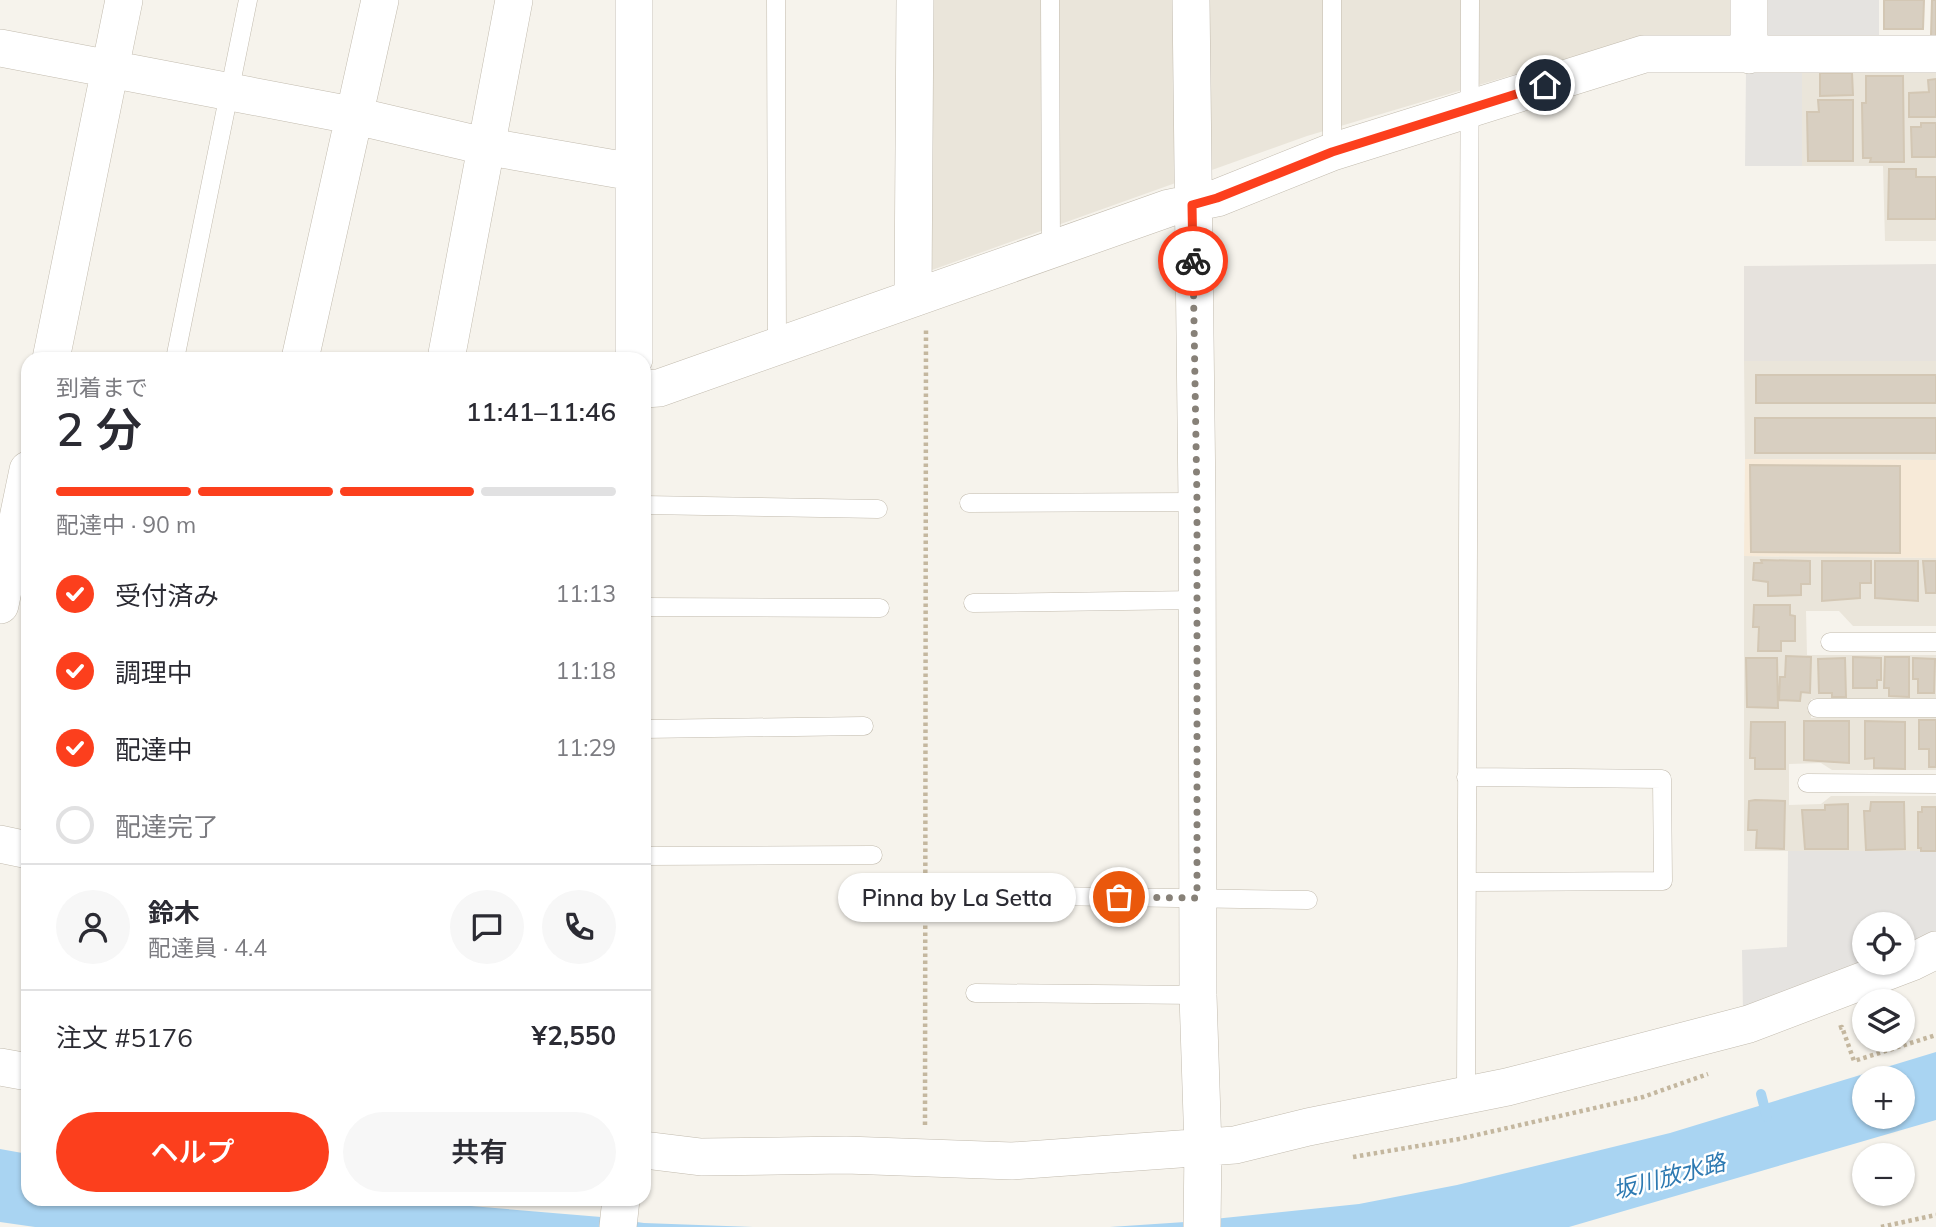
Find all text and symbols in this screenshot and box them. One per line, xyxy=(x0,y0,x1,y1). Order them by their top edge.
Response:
pin xyxy=(1515,55,1575,115)
icon: home xyxy=(1526,66,1564,104)
courier xyxy=(1158,226,1228,296)
icon: bike xyxy=(1174,242,1212,280)
text: 到着まで xyxy=(56,373,148,402)
text: 11:41–11:46 xyxy=(466,395,616,428)
text: 2 分 xyxy=(56,400,142,458)
text: 配達中 · 90 m xyxy=(56,510,196,539)
icon: check xyxy=(56,575,94,613)
text: 受付済み xyxy=(115,579,219,612)
text: 11:13 xyxy=(556,579,616,608)
icon: check xyxy=(56,652,94,690)
text: 調理中 xyxy=(115,656,193,689)
text: 11:18 xyxy=(556,656,616,685)
icon: check xyxy=(56,729,94,767)
text: 配達中 xyxy=(115,733,193,766)
text: 11:29 xyxy=(556,733,616,762)
text: 配達完了 xyxy=(115,810,219,843)
pin xyxy=(1089,867,1149,927)
callout: Pinna by La Setta xyxy=(839,872,1077,922)
icon: bag xyxy=(1100,878,1138,916)
text: Pinna by La Setta xyxy=(862,883,1052,912)
button: person xyxy=(56,890,130,964)
button: chat xyxy=(450,890,524,964)
button: phone xyxy=(542,890,616,964)
text: 鈴木 xyxy=(148,896,200,929)
map controls xyxy=(1852,912,1915,1206)
button: locate xyxy=(1852,912,1915,975)
text: 配達員 · 4.4 xyxy=(148,933,267,962)
button: layers xyxy=(1852,989,1915,1052)
text: ¥2,550 xyxy=(532,1019,616,1052)
text: 注文 #5176 xyxy=(56,1021,193,1054)
button: + xyxy=(1852,1066,1915,1129)
button: ヘルプ xyxy=(56,1112,329,1192)
button: 共有 xyxy=(343,1112,616,1192)
button: − xyxy=(1852,1143,1915,1206)
water label: 坂川放水路 xyxy=(1610,1147,1730,1205)

